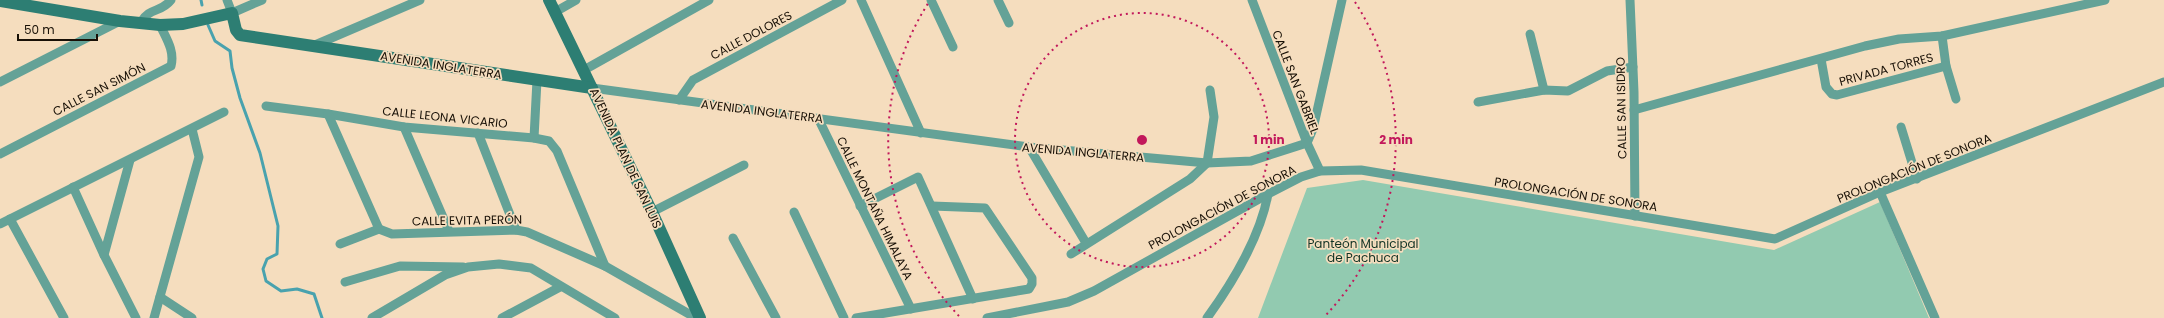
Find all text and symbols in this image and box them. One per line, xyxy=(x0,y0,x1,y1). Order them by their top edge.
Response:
street label: CALLE DOLORES xyxy=(707,6,795,64)
scale bar xyxy=(18,16,97,42)
text: 50 m xyxy=(24,21,55,38)
street label: CALLE SAN GABRIEL xyxy=(1268,27,1324,137)
street label: AVENIDA INGLATERRA xyxy=(379,47,503,83)
street label: PRIVADA TORRES xyxy=(1837,48,1935,90)
street label: CALLE SAN ISIDRO xyxy=(1612,57,1630,159)
street label: CALLE SAN SIMÓN xyxy=(50,58,148,120)
street label: AVENIDA PLAN DE SAN LUIS xyxy=(586,85,666,231)
street label: AVENIDA INGLATERRA xyxy=(700,95,824,127)
street label: CALLE LEONA VICARIO xyxy=(382,102,508,132)
street label: PROLONGACIÓN DE SONORA xyxy=(1834,129,1994,207)
text: 1 min xyxy=(1253,131,1285,148)
text: 2 min xyxy=(1379,131,1413,148)
street label: CALLE MONTAÑA HIMALAYA xyxy=(833,133,917,283)
centre of rings xyxy=(1135,133,1149,147)
street label: AVENIDA INGLATERRA xyxy=(1021,138,1145,166)
street label: PROLONGACIÓN DE SONORA xyxy=(1145,161,1299,253)
street label: PROLONGACIÓN DE SONORA xyxy=(1493,173,1659,215)
street label: CALLE EVITA PERÓN xyxy=(412,211,522,229)
park label: Panteón Municipal de Pachuca xyxy=(1307,235,1419,266)

